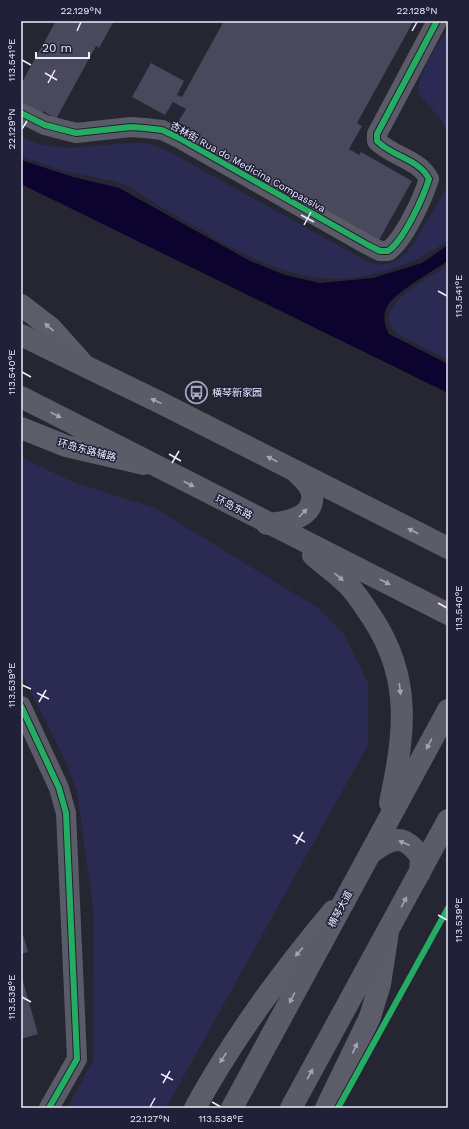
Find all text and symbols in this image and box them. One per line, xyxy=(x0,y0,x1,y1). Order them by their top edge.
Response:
text: 22.129°N xyxy=(61,5,101,16)
text: 22.128°N xyxy=(397,5,437,16)
scale bar xyxy=(36,34,89,60)
text: 113.541°E xyxy=(6,39,17,81)
text: 20 m xyxy=(42,41,72,55)
text: 22.129°N xyxy=(6,109,17,149)
street label: 杏林街 Rua do Medicina Compassiva xyxy=(169,120,328,214)
text: 113.541°E xyxy=(453,275,464,317)
one-way arrow xyxy=(44,323,55,332)
text: 113.540°E xyxy=(6,349,17,395)
bus stop icon: 横琴新家园 xyxy=(184,379,210,405)
place label: 横琴新家园 xyxy=(212,387,262,398)
one-way arrow xyxy=(150,398,162,404)
one-way arrow xyxy=(50,412,61,418)
street label: 环岛东路辅路 xyxy=(57,437,117,463)
one-way arrow xyxy=(266,456,278,463)
one-way arrow xyxy=(183,481,195,487)
street label: 环岛东路 xyxy=(214,493,254,521)
one-way arrow xyxy=(298,508,308,517)
one-way arrow xyxy=(407,527,419,534)
one-way arrow xyxy=(333,572,344,581)
one-way arrow xyxy=(380,579,391,585)
text: 113.540°E xyxy=(453,585,464,631)
text: 113.539°E xyxy=(6,662,17,708)
one-way arrow xyxy=(397,682,403,695)
one-way arrow xyxy=(426,738,433,750)
one-way arrow xyxy=(398,839,410,845)
street label: 横琴大道 xyxy=(326,889,354,929)
one-way arrow xyxy=(401,897,407,908)
text: 113.539°E xyxy=(453,897,464,943)
one-way arrow xyxy=(294,947,303,958)
text: 113.538°E xyxy=(6,974,17,1020)
one-way arrow xyxy=(288,992,295,1004)
one-way arrow xyxy=(353,1041,359,1053)
one-way arrow xyxy=(220,1052,227,1064)
one-way arrow xyxy=(306,1068,313,1080)
text: 22.127°N xyxy=(130,1113,170,1124)
text: 113.538°E xyxy=(198,1113,244,1124)

